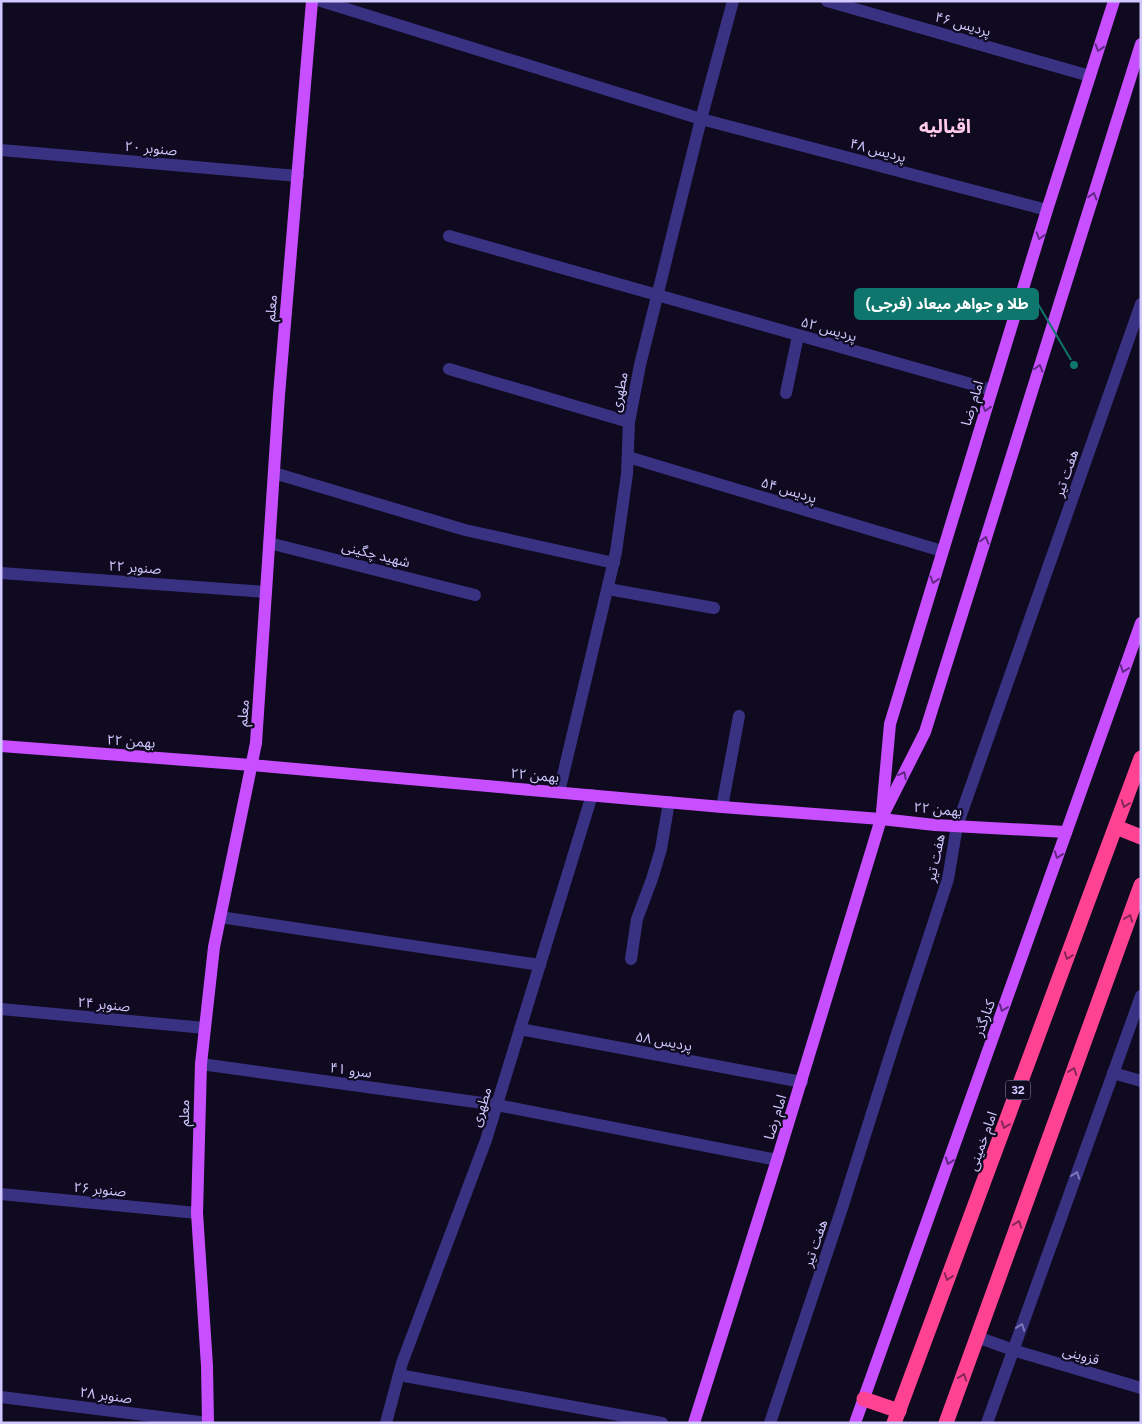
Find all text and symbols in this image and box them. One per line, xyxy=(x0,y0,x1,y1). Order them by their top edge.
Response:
street label: پردیس ۴۶ xyxy=(933,8,993,42)
one-way arrow xyxy=(1095,43,1105,51)
district label: اقبالیه xyxy=(919,115,971,138)
street label: پردیس ۴۸ xyxy=(848,135,908,167)
street label: صنوبر ۲۰ xyxy=(124,138,178,159)
one-way arrow xyxy=(1087,193,1097,201)
one-way arrow xyxy=(1035,231,1045,240)
callout: طلا و جواهر میعاد (فرجی) xyxy=(855,289,1038,319)
street label: معلم xyxy=(262,294,283,322)
text: طلا و جواهر میعاد (فرجی) xyxy=(865,295,1029,313)
street label: پردیس ۵۲ xyxy=(799,313,859,347)
one-way arrow xyxy=(1033,364,1043,373)
street label: مطهری xyxy=(607,371,632,414)
street label: امام رضا xyxy=(958,378,989,428)
one-way arrow xyxy=(982,403,992,412)
street label: هفت تیر xyxy=(1050,447,1082,500)
street label: پردیس ۵۴ xyxy=(759,474,819,508)
one-way arrow xyxy=(979,536,989,544)
street label: شهید چگینی xyxy=(340,538,412,572)
street label: صنوبر ۲۲ xyxy=(108,557,162,578)
one-way arrow xyxy=(929,575,939,584)
one-way arrow xyxy=(1120,664,1130,672)
street label: معلم xyxy=(234,699,255,727)
street label: ۲۲ بهمن xyxy=(106,731,156,752)
street label: ۲۲ بهمن xyxy=(510,765,560,786)
one-way arrow xyxy=(897,772,907,781)
street label: ۲۲ بهمن xyxy=(913,799,963,820)
one-way arrow xyxy=(1120,799,1131,808)
street label: هفت تیر xyxy=(922,833,949,885)
one-way arrow xyxy=(1054,850,1064,858)
one-way arrow xyxy=(1123,915,1133,923)
one-way arrow xyxy=(1064,951,1074,960)
street label: صنوبر ۲۴ xyxy=(77,994,131,1015)
street label: کنارگذر xyxy=(970,997,999,1040)
one-way arrow xyxy=(999,1003,1009,1011)
street label: پردیس ۵۸ xyxy=(634,1028,694,1056)
street label: سرو ۴۱ xyxy=(329,1059,373,1082)
one-way arrow xyxy=(1067,1067,1077,1076)
road number: 32 xyxy=(1006,1080,1030,1100)
street label: مطهری xyxy=(467,1085,496,1129)
street label: امام رضا xyxy=(761,1092,792,1142)
street label: معلم xyxy=(176,1100,195,1127)
street label: امام خمینی xyxy=(964,1109,1003,1174)
one-way arrow xyxy=(1001,1120,1011,1129)
one-way arrow xyxy=(945,1156,955,1164)
one-way arrow xyxy=(1070,1171,1080,1179)
street label: صنوبر ۲۶ xyxy=(73,1179,127,1200)
street label: هفت تیر xyxy=(799,1217,831,1270)
one-way arrow xyxy=(1012,1220,1022,1229)
one-way arrow xyxy=(944,1272,954,1281)
one-way arrow xyxy=(1015,1324,1025,1332)
street label: قزوینی xyxy=(1061,1342,1101,1369)
one-way arrow xyxy=(957,1373,967,1382)
street label: صنوبر ۲۸ xyxy=(79,1384,134,1407)

